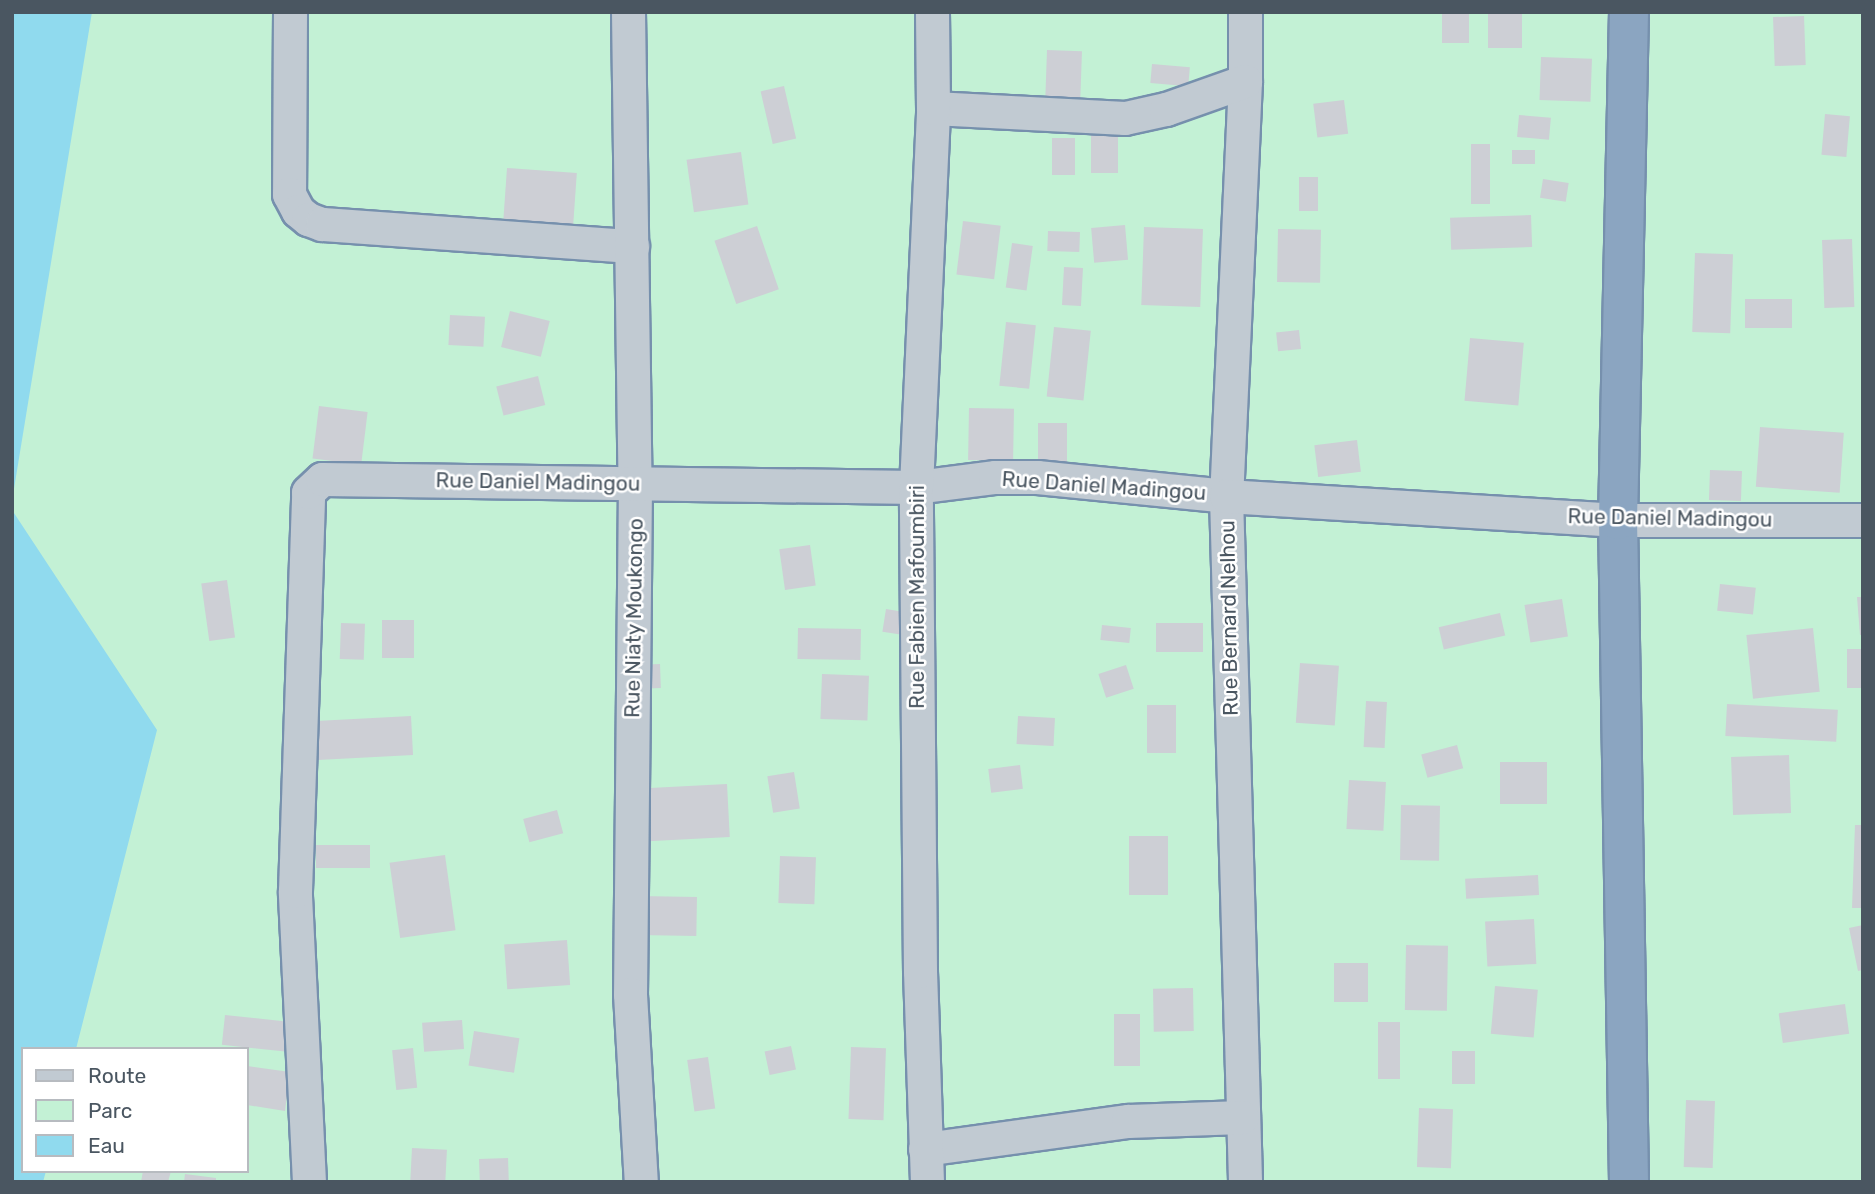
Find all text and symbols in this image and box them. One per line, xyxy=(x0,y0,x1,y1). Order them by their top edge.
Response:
street label: Rue Daniel Madingou xyxy=(1001,466,1207,506)
street label: Rue Daniel Madingou xyxy=(435,468,641,496)
street label: Rue Fabien Mafoumbiri xyxy=(904,485,930,709)
street label: Rue Daniel Madingou xyxy=(1567,504,1773,532)
street label: Rue Niaty Moukongo xyxy=(620,518,648,718)
street label: Rue Bernard Nelhou xyxy=(1215,520,1243,716)
legend xyxy=(21,1047,248,1173)
text: Route xyxy=(88,1063,146,1088)
text: Parc xyxy=(88,1098,132,1123)
text: Eau xyxy=(88,1133,125,1158)

